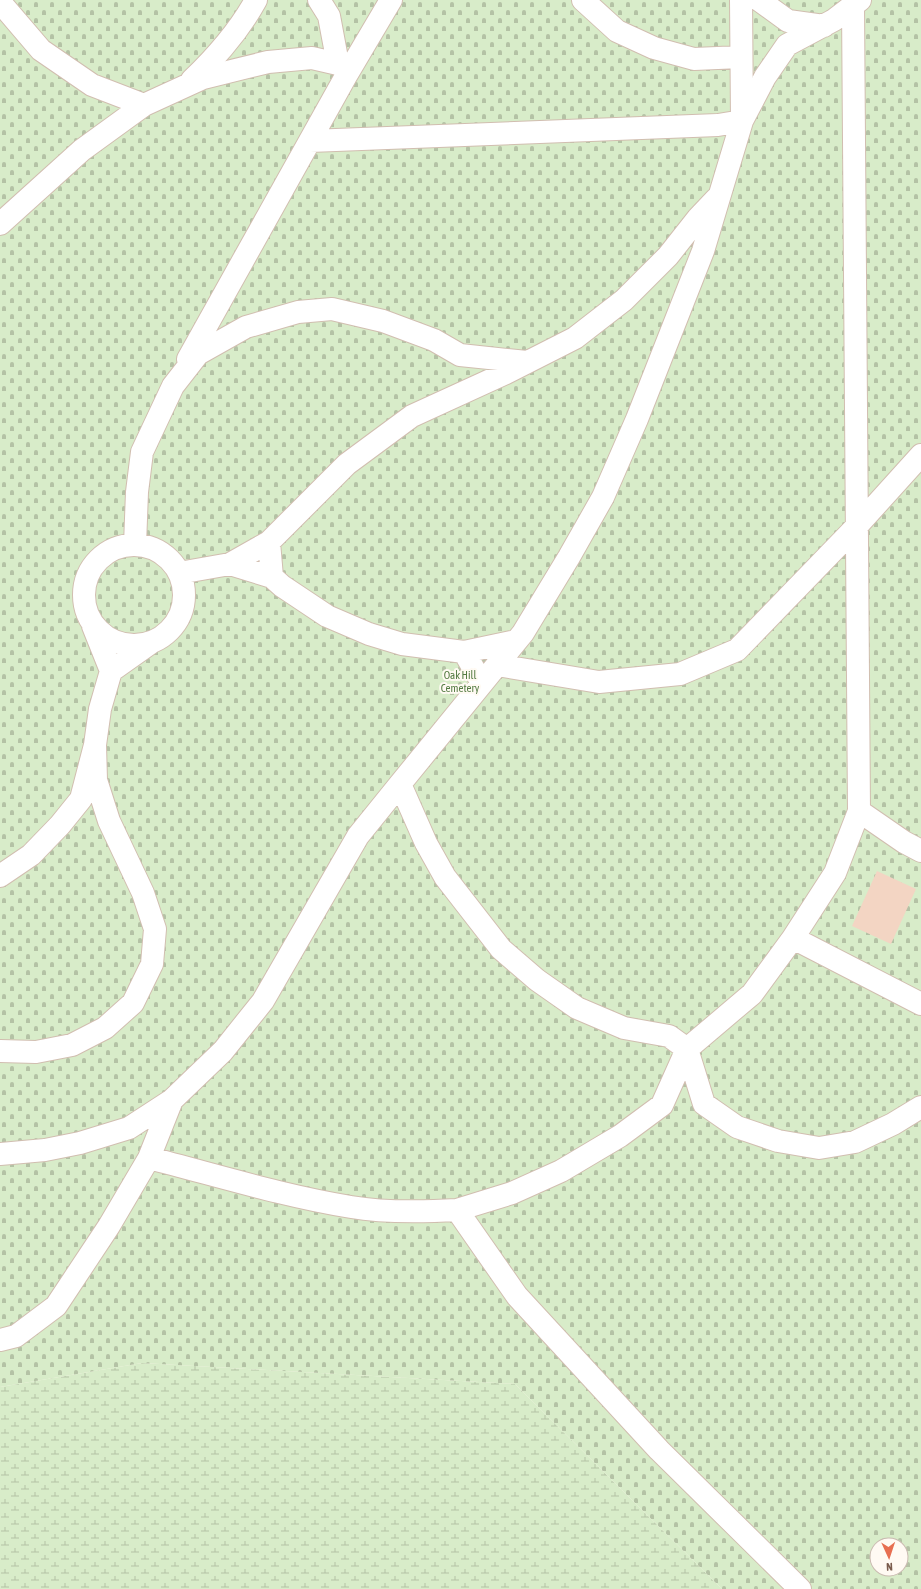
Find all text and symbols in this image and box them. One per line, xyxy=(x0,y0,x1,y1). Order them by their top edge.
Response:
park label: Oak Hill Cemetery xyxy=(441,669,480,694)
north arrow xyxy=(869,1537,909,1577)
text: N xyxy=(886,1561,893,1573)

